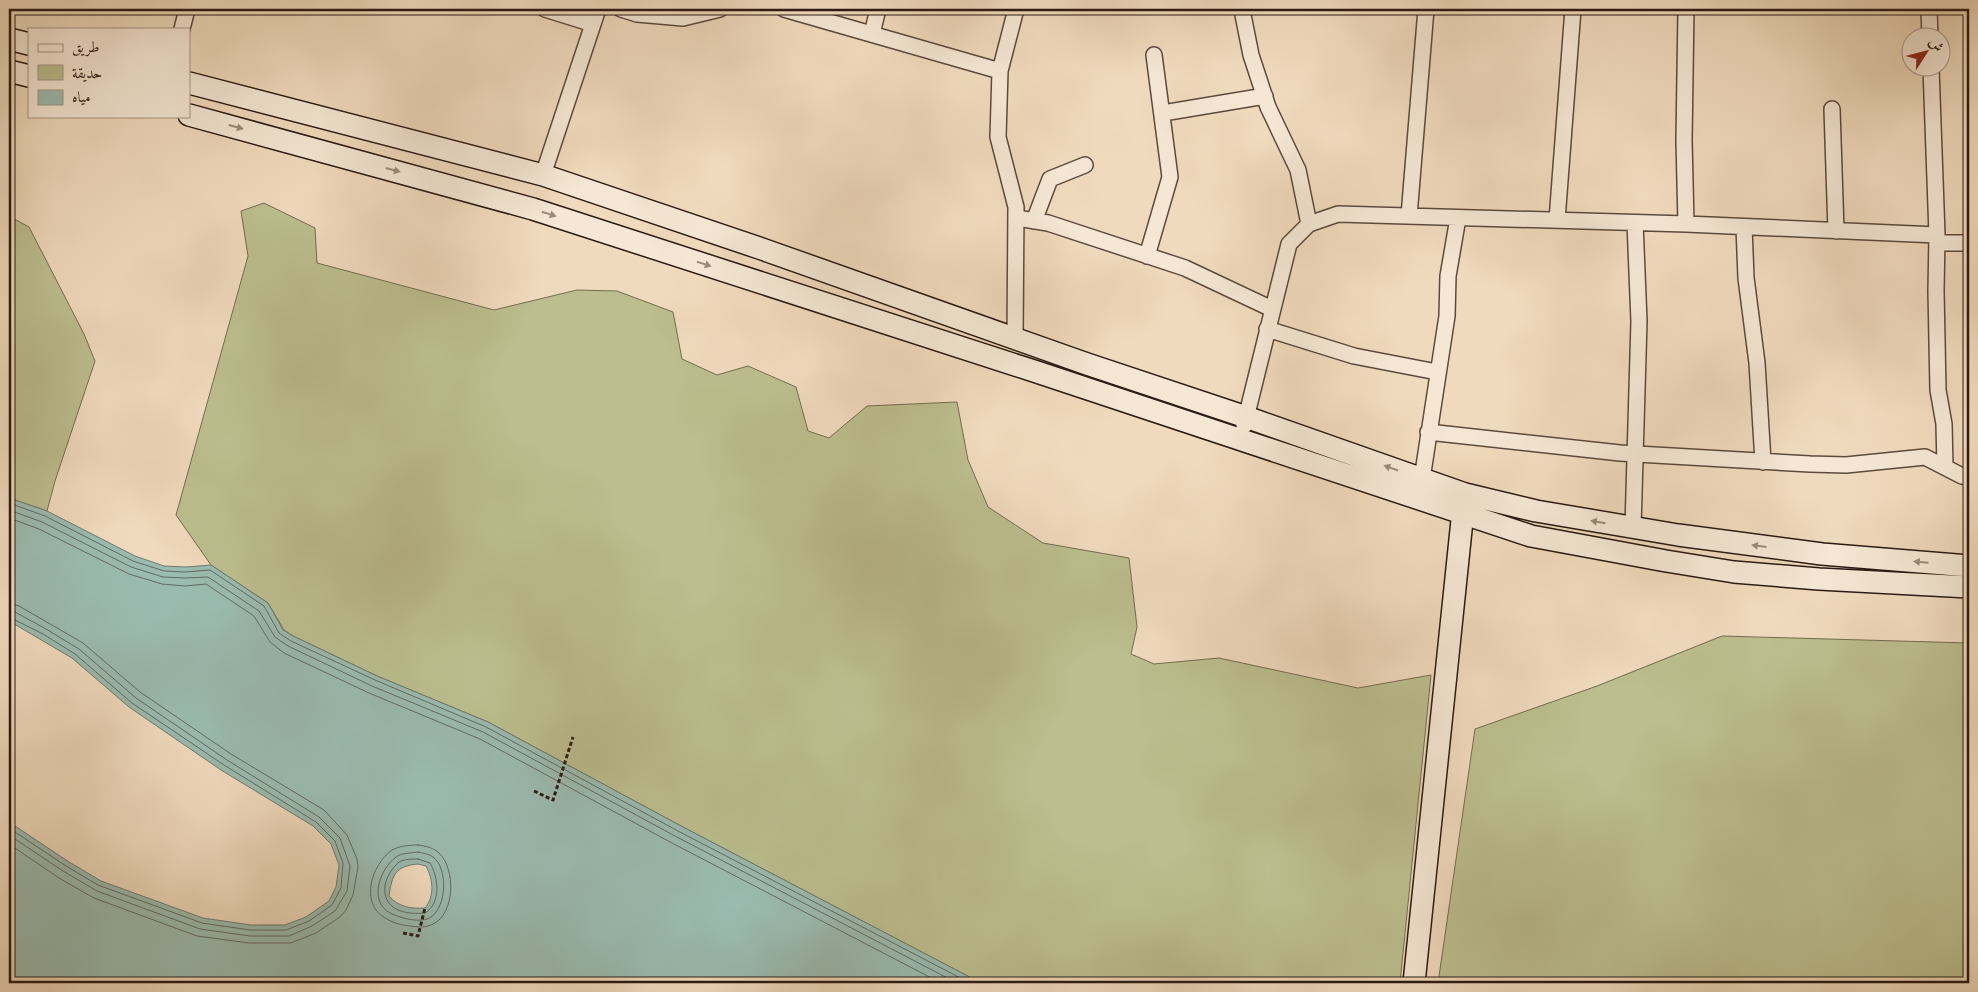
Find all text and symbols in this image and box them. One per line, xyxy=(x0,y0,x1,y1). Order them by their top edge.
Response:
legend xyxy=(28,28,190,118)
north arrow xyxy=(1900,28,1950,78)
text: ش xyxy=(1924,34,1947,56)
text: طريق xyxy=(72,38,99,57)
text: حديقة xyxy=(72,64,102,83)
text: مياه xyxy=(72,88,90,107)
one-way arrow xyxy=(228,124,243,132)
one-way arrow xyxy=(385,167,400,175)
one-way arrow xyxy=(542,210,557,218)
one-way arrow xyxy=(697,260,712,268)
one-way arrow xyxy=(1383,464,1398,471)
one-way arrow xyxy=(1590,517,1606,525)
one-way arrow xyxy=(1751,541,1767,549)
one-way arrow xyxy=(1912,557,1928,565)

